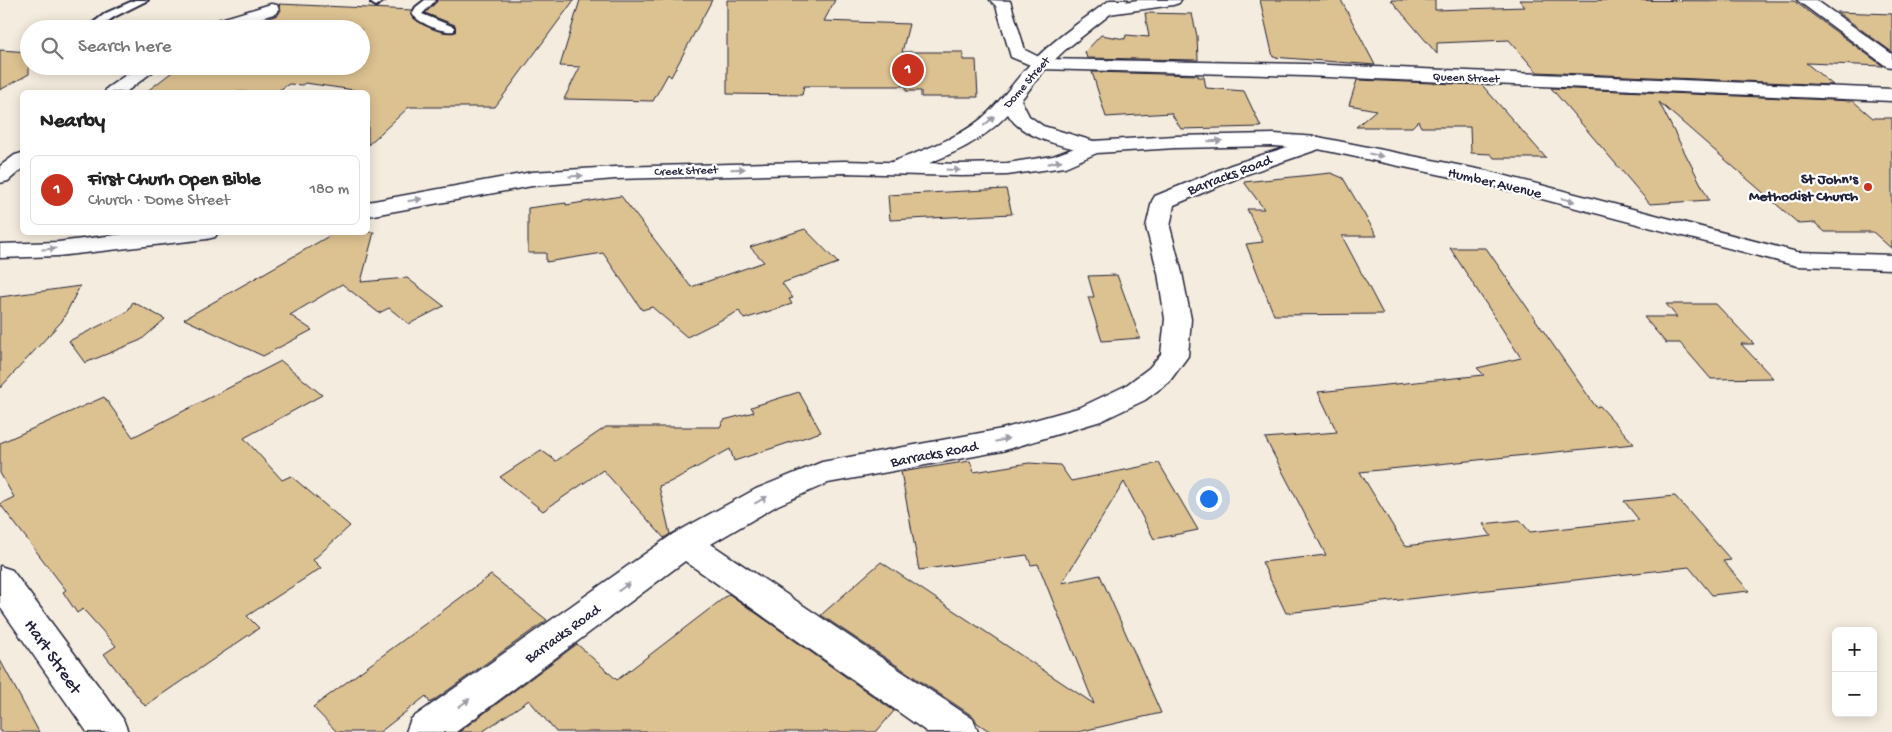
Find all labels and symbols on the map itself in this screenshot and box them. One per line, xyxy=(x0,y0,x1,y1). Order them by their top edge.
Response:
pin: 1 xyxy=(892,51,924,89)
street label: Dome Street xyxy=(1001,54,1054,113)
street label: Queen Street xyxy=(1432,71,1501,87)
one-way arrow xyxy=(983,115,996,126)
one-way arrow xyxy=(1207,137,1223,145)
street label: Barracks Road xyxy=(1184,151,1275,200)
one-way arrow xyxy=(1368,151,1383,159)
one-way arrow xyxy=(1047,158,1063,166)
street label: Creek Street xyxy=(654,164,719,180)
street label: Humber Avenue xyxy=(1446,164,1544,204)
one-way arrow xyxy=(730,165,746,173)
one-way arrow xyxy=(945,166,961,174)
one-way arrow xyxy=(568,171,584,179)
place label: St John's Methodist Church xyxy=(1749,171,1859,206)
marker: St John's Methodist Church xyxy=(1862,181,1874,193)
one-way arrow xyxy=(408,196,424,204)
one-way arrow xyxy=(1561,196,1576,204)
one-way arrow xyxy=(41,245,57,253)
one-way arrow xyxy=(995,436,1010,444)
street label: Barracks Road xyxy=(888,437,981,472)
your location xyxy=(1196,486,1222,512)
one-way arrow xyxy=(754,496,768,504)
one-way arrow xyxy=(617,582,631,592)
street label: Barracks Road xyxy=(521,601,605,669)
street label: Hart Street xyxy=(19,616,86,700)
one-way arrow xyxy=(457,698,471,708)

